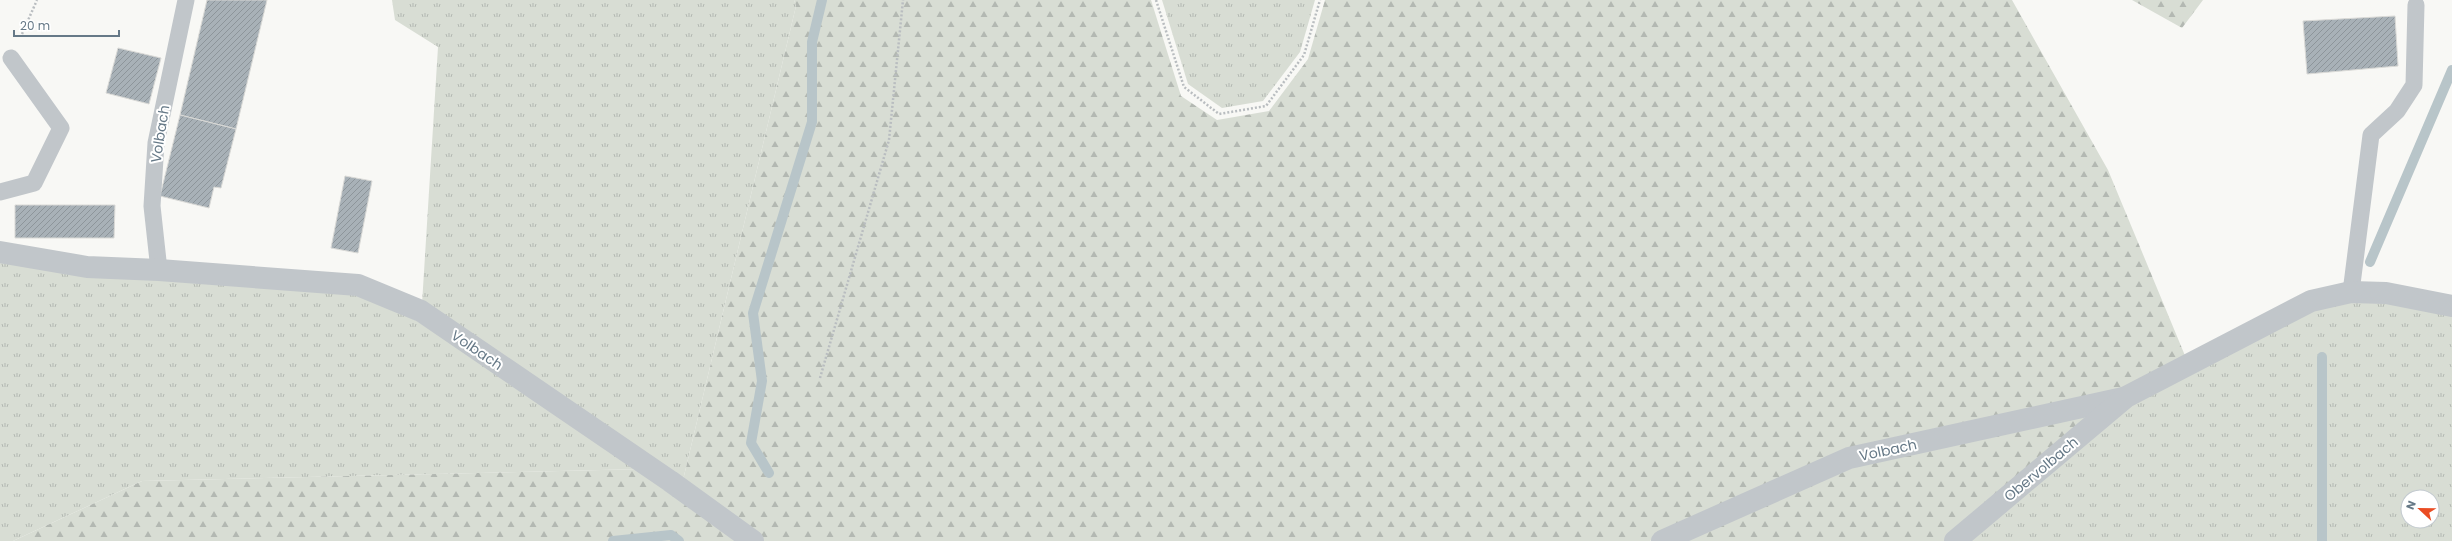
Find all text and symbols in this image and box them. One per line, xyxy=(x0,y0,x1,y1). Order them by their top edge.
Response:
scale bar xyxy=(14,12,119,38)
text: 20 m xyxy=(20,17,50,34)
street label: Volbach xyxy=(146,104,174,164)
street label: Volbach xyxy=(447,325,507,375)
street label: Obervolbach xyxy=(2000,432,2082,506)
street label: Volbach xyxy=(1857,434,1919,466)
north arrow xyxy=(2400,489,2440,529)
text: N xyxy=(2402,498,2420,512)

